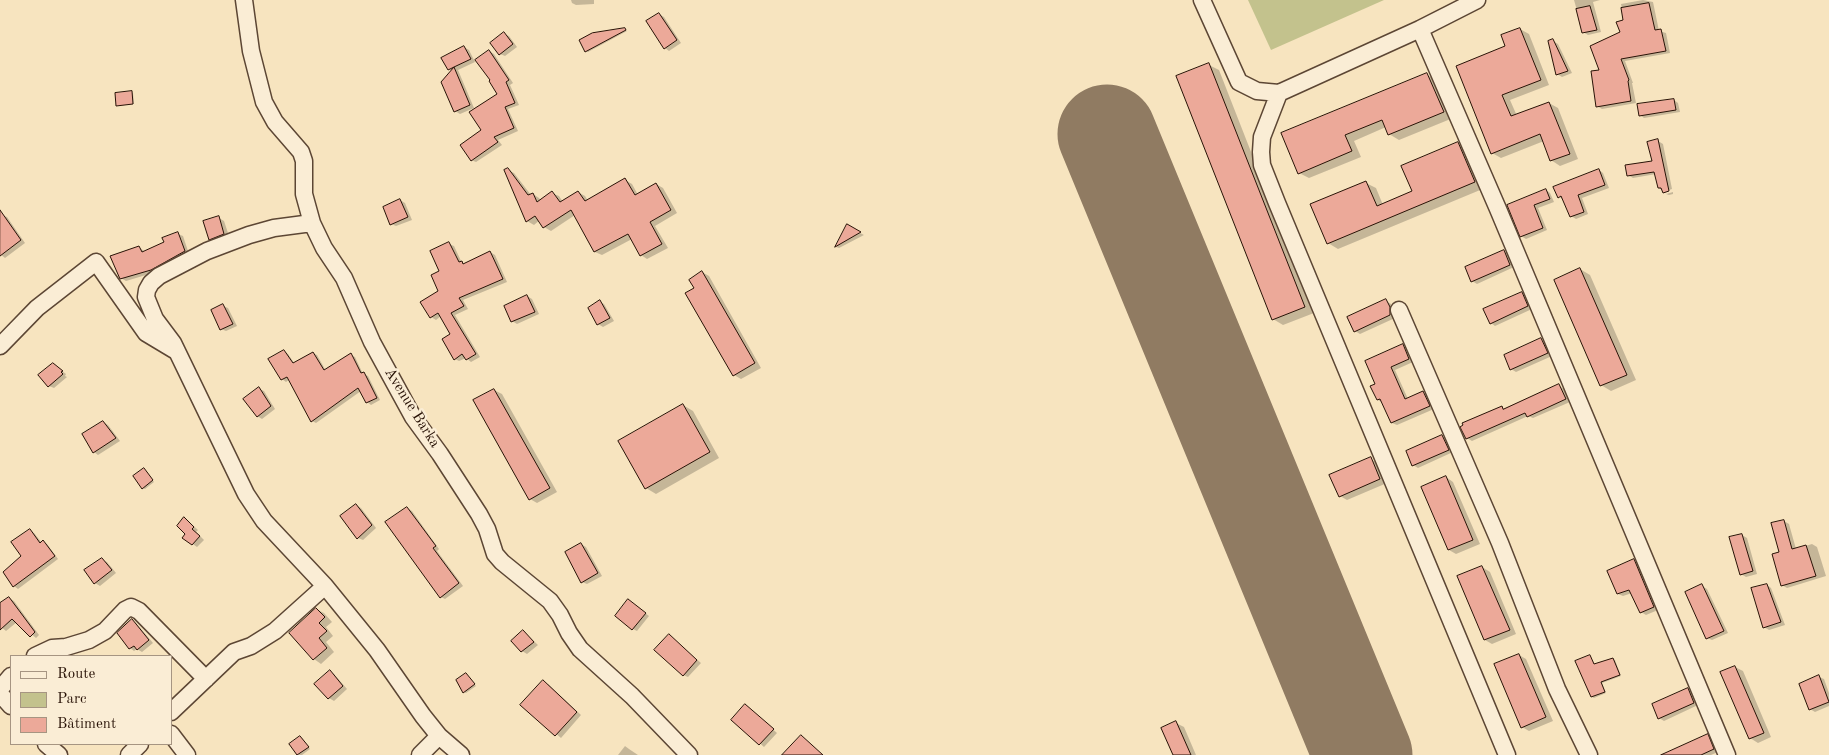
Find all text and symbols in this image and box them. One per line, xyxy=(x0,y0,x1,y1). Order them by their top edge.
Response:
street label: Avenue Barka xyxy=(380,365,444,451)
legend xyxy=(10,655,172,745)
text: Route xyxy=(57,667,95,682)
text: Parc xyxy=(57,692,87,707)
text: Bâtiment xyxy=(57,717,116,732)

